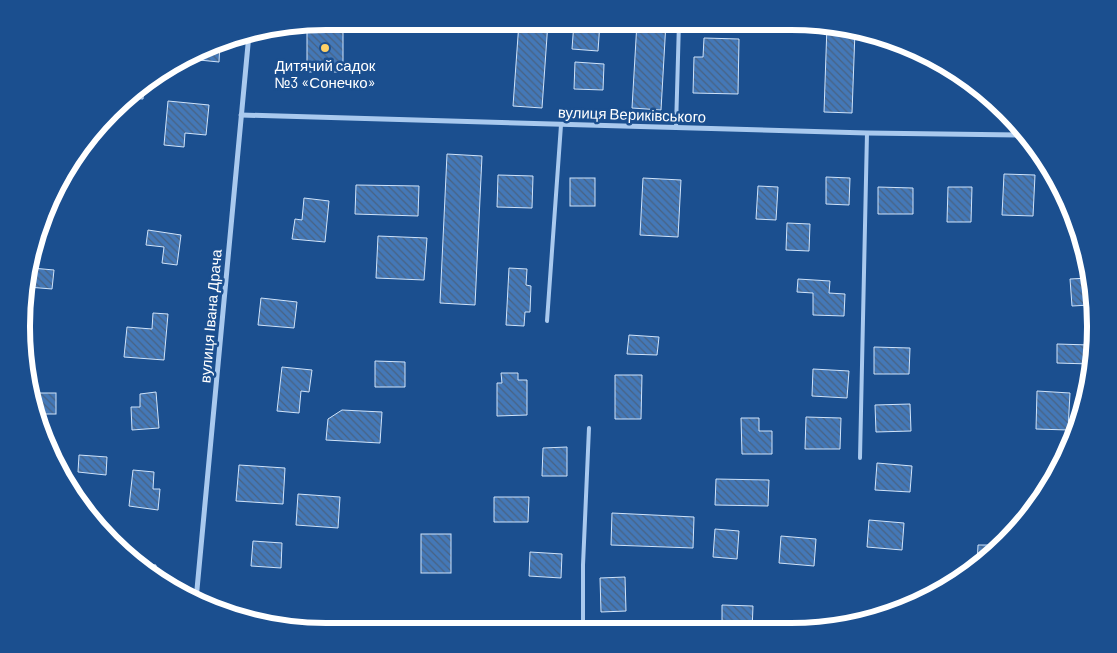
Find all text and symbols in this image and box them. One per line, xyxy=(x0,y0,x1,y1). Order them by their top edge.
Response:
marker: Дитячий садок №3 «Сонечко» xyxy=(319,42,331,54)
place label: Дитячий садок №3 «Сонечко» xyxy=(274,56,376,91)
street label: вулиця Вериківського xyxy=(558,102,706,126)
street label: вулиця Івана Драча xyxy=(195,248,225,384)

